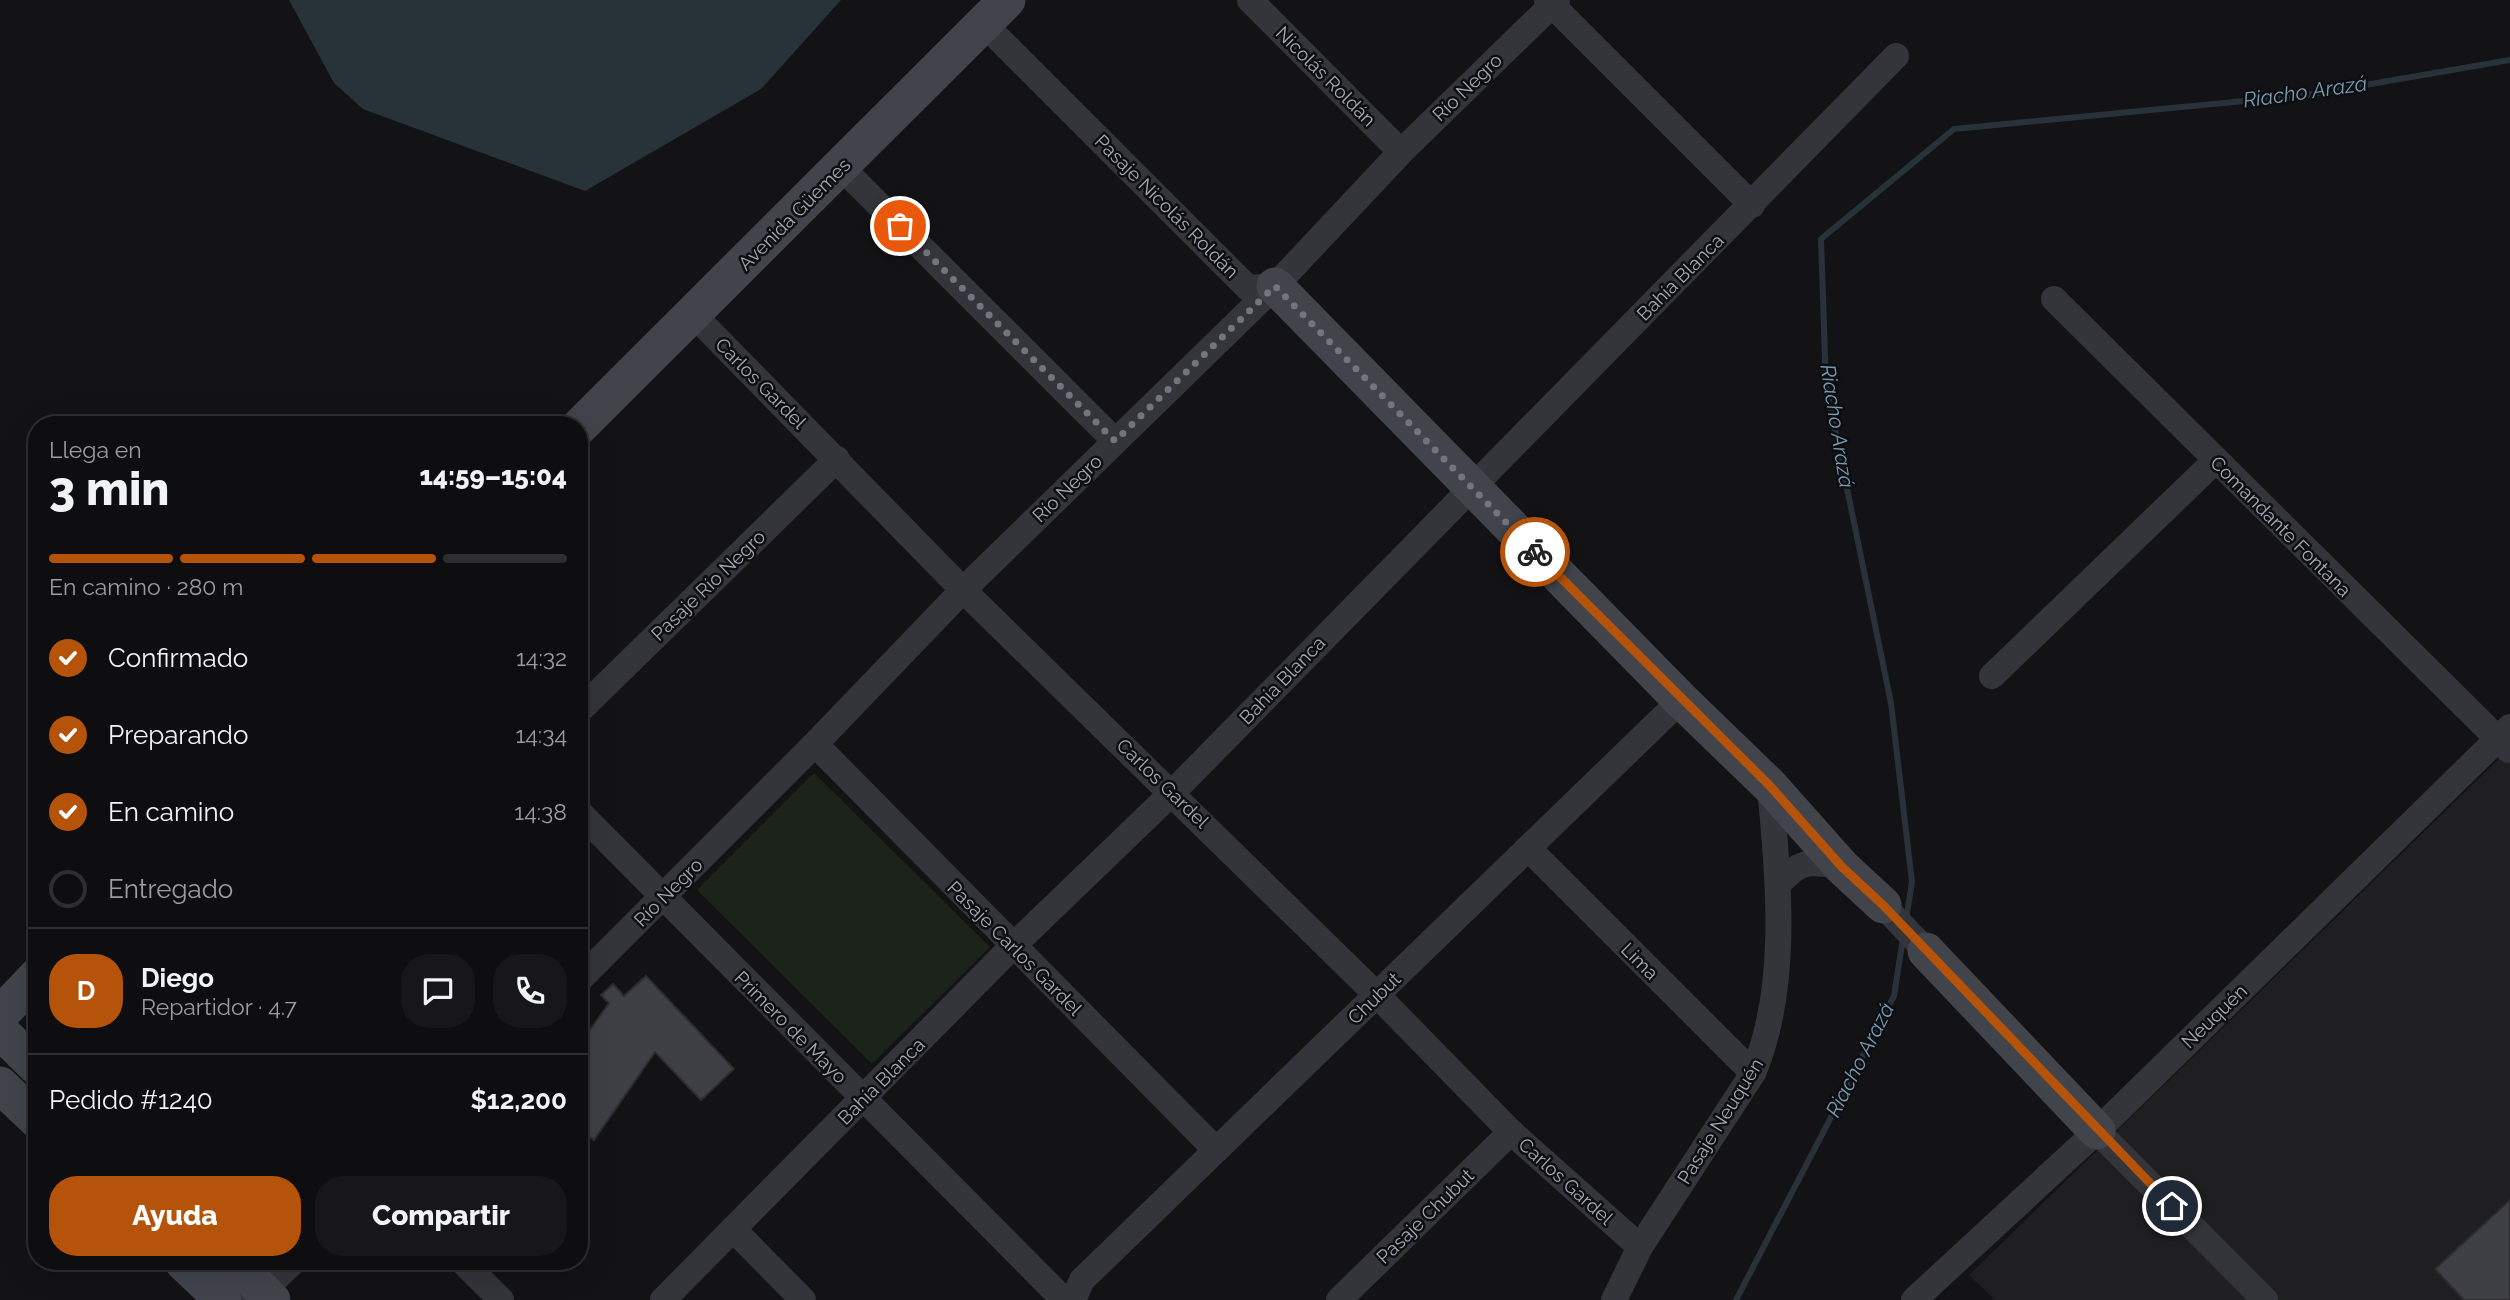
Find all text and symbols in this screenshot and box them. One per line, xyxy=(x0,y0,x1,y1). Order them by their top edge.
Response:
street label: Nicolás Roldán xyxy=(1272,22,1380,130)
street label: Río Negro xyxy=(1428,49,1506,125)
water label: Riacho Arazá xyxy=(2241,70,2369,113)
street label: Pasaje Nicolás Roldán xyxy=(1091,130,1243,282)
street label: Avenida Güemes xyxy=(733,153,855,275)
pin xyxy=(870,196,930,256)
icon: bag xyxy=(881,207,919,245)
street label: Bahía Blanca xyxy=(1632,229,1728,325)
street label: Carlos Gardel xyxy=(711,333,811,433)
water label: Riacho Arazá xyxy=(1815,362,1860,490)
text: Llega en xyxy=(49,436,142,463)
street label: Río Negro xyxy=(1028,450,1106,526)
street label: Comandante Fontana xyxy=(2206,451,2356,601)
text: 14:59–15:04 xyxy=(419,461,567,491)
text: 3 min xyxy=(49,462,169,516)
courier xyxy=(1500,517,1570,587)
street label: Pasaje Río Negro xyxy=(647,525,769,645)
icon: bike xyxy=(1516,533,1554,571)
text: En camino · 280 m xyxy=(49,573,243,600)
street label: Bahía Blanca xyxy=(1235,632,1329,728)
icon: check xyxy=(49,639,87,677)
text: Confirmado xyxy=(108,643,248,673)
text: 14:32 xyxy=(516,644,567,671)
icon: check xyxy=(49,716,87,754)
text: Preparando xyxy=(108,720,248,750)
text: 14:34 xyxy=(515,721,567,748)
street label: Carlos Gardel xyxy=(1113,734,1214,833)
icon: check xyxy=(49,793,87,831)
text: En camino xyxy=(108,797,234,827)
text: 14:38 xyxy=(514,798,567,825)
street label: Río Negro xyxy=(629,853,707,931)
text: Entregado xyxy=(108,874,233,904)
street label: Pasaje Carlos Gardel xyxy=(943,876,1087,1020)
street label: Lima xyxy=(1617,938,1663,984)
button: chat xyxy=(401,954,475,1028)
button: phone xyxy=(493,954,567,1028)
text: Diego xyxy=(141,963,214,993)
street label: Primero de Mayo xyxy=(730,966,852,1088)
street label: Chubut xyxy=(1343,967,1405,1028)
text: D xyxy=(77,976,95,1006)
street label: Neuquén xyxy=(2177,980,2251,1052)
text: Repartidor · 4.7 xyxy=(141,993,297,1020)
water label: Riacho Arazá xyxy=(1820,998,1899,1121)
street label: Bahía Blanca xyxy=(833,1033,929,1129)
street label: Pasaje Neuquén xyxy=(1673,1054,1767,1188)
text: Pedido #1240 xyxy=(49,1085,213,1115)
text: $12,200 xyxy=(470,1085,567,1115)
street label: Carlos Gardel xyxy=(1514,1133,1618,1230)
street label: Pasaje Chubut xyxy=(1372,1164,1479,1268)
button: Ayuda xyxy=(49,1176,301,1256)
button: Compartir xyxy=(315,1176,567,1256)
pin xyxy=(2142,1176,2202,1236)
icon: home xyxy=(2153,1187,2191,1225)

